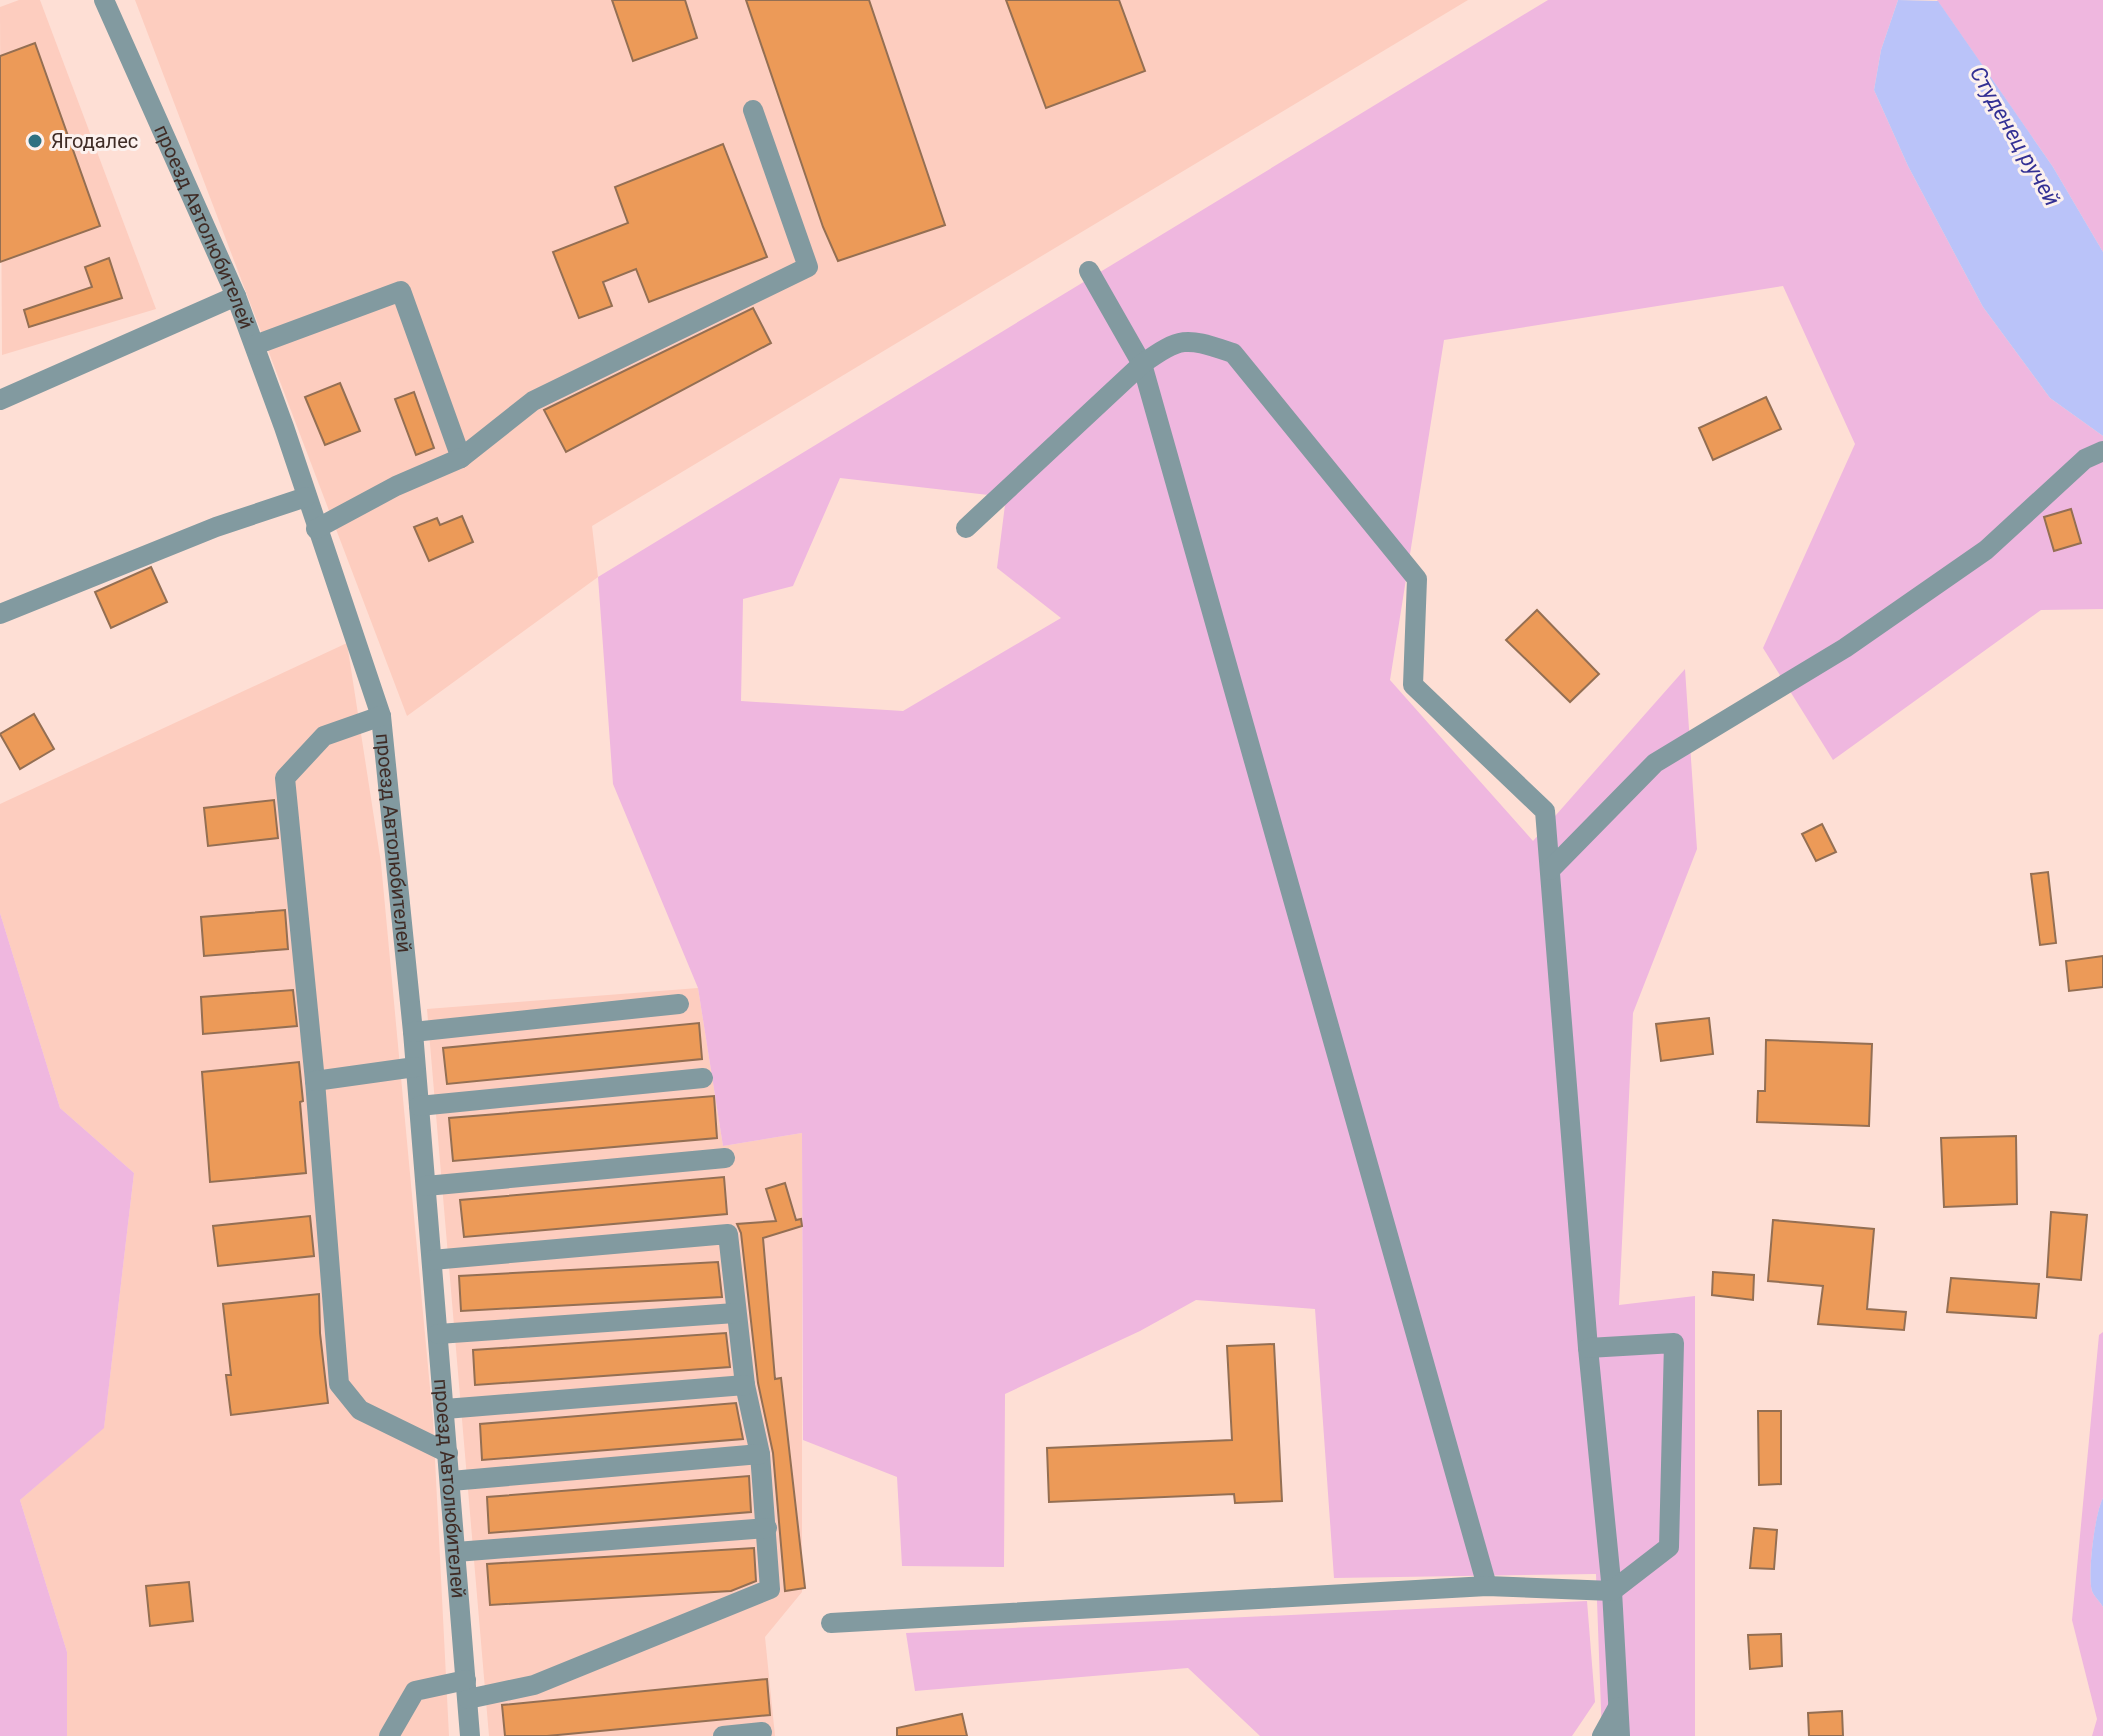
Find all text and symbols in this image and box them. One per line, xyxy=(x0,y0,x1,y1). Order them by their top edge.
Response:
water label: Студенец ручей xyxy=(1965,62,2065,210)
street label: проезд Автолюбителей xyxy=(149,121,259,332)
place label: Ягодалес xyxy=(51,129,138,153)
marker: Ягодалес xyxy=(26,132,44,150)
street label: проезд Автолюбителей xyxy=(371,732,417,954)
street label: проезд Автолюбителей xyxy=(429,1378,471,1599)

